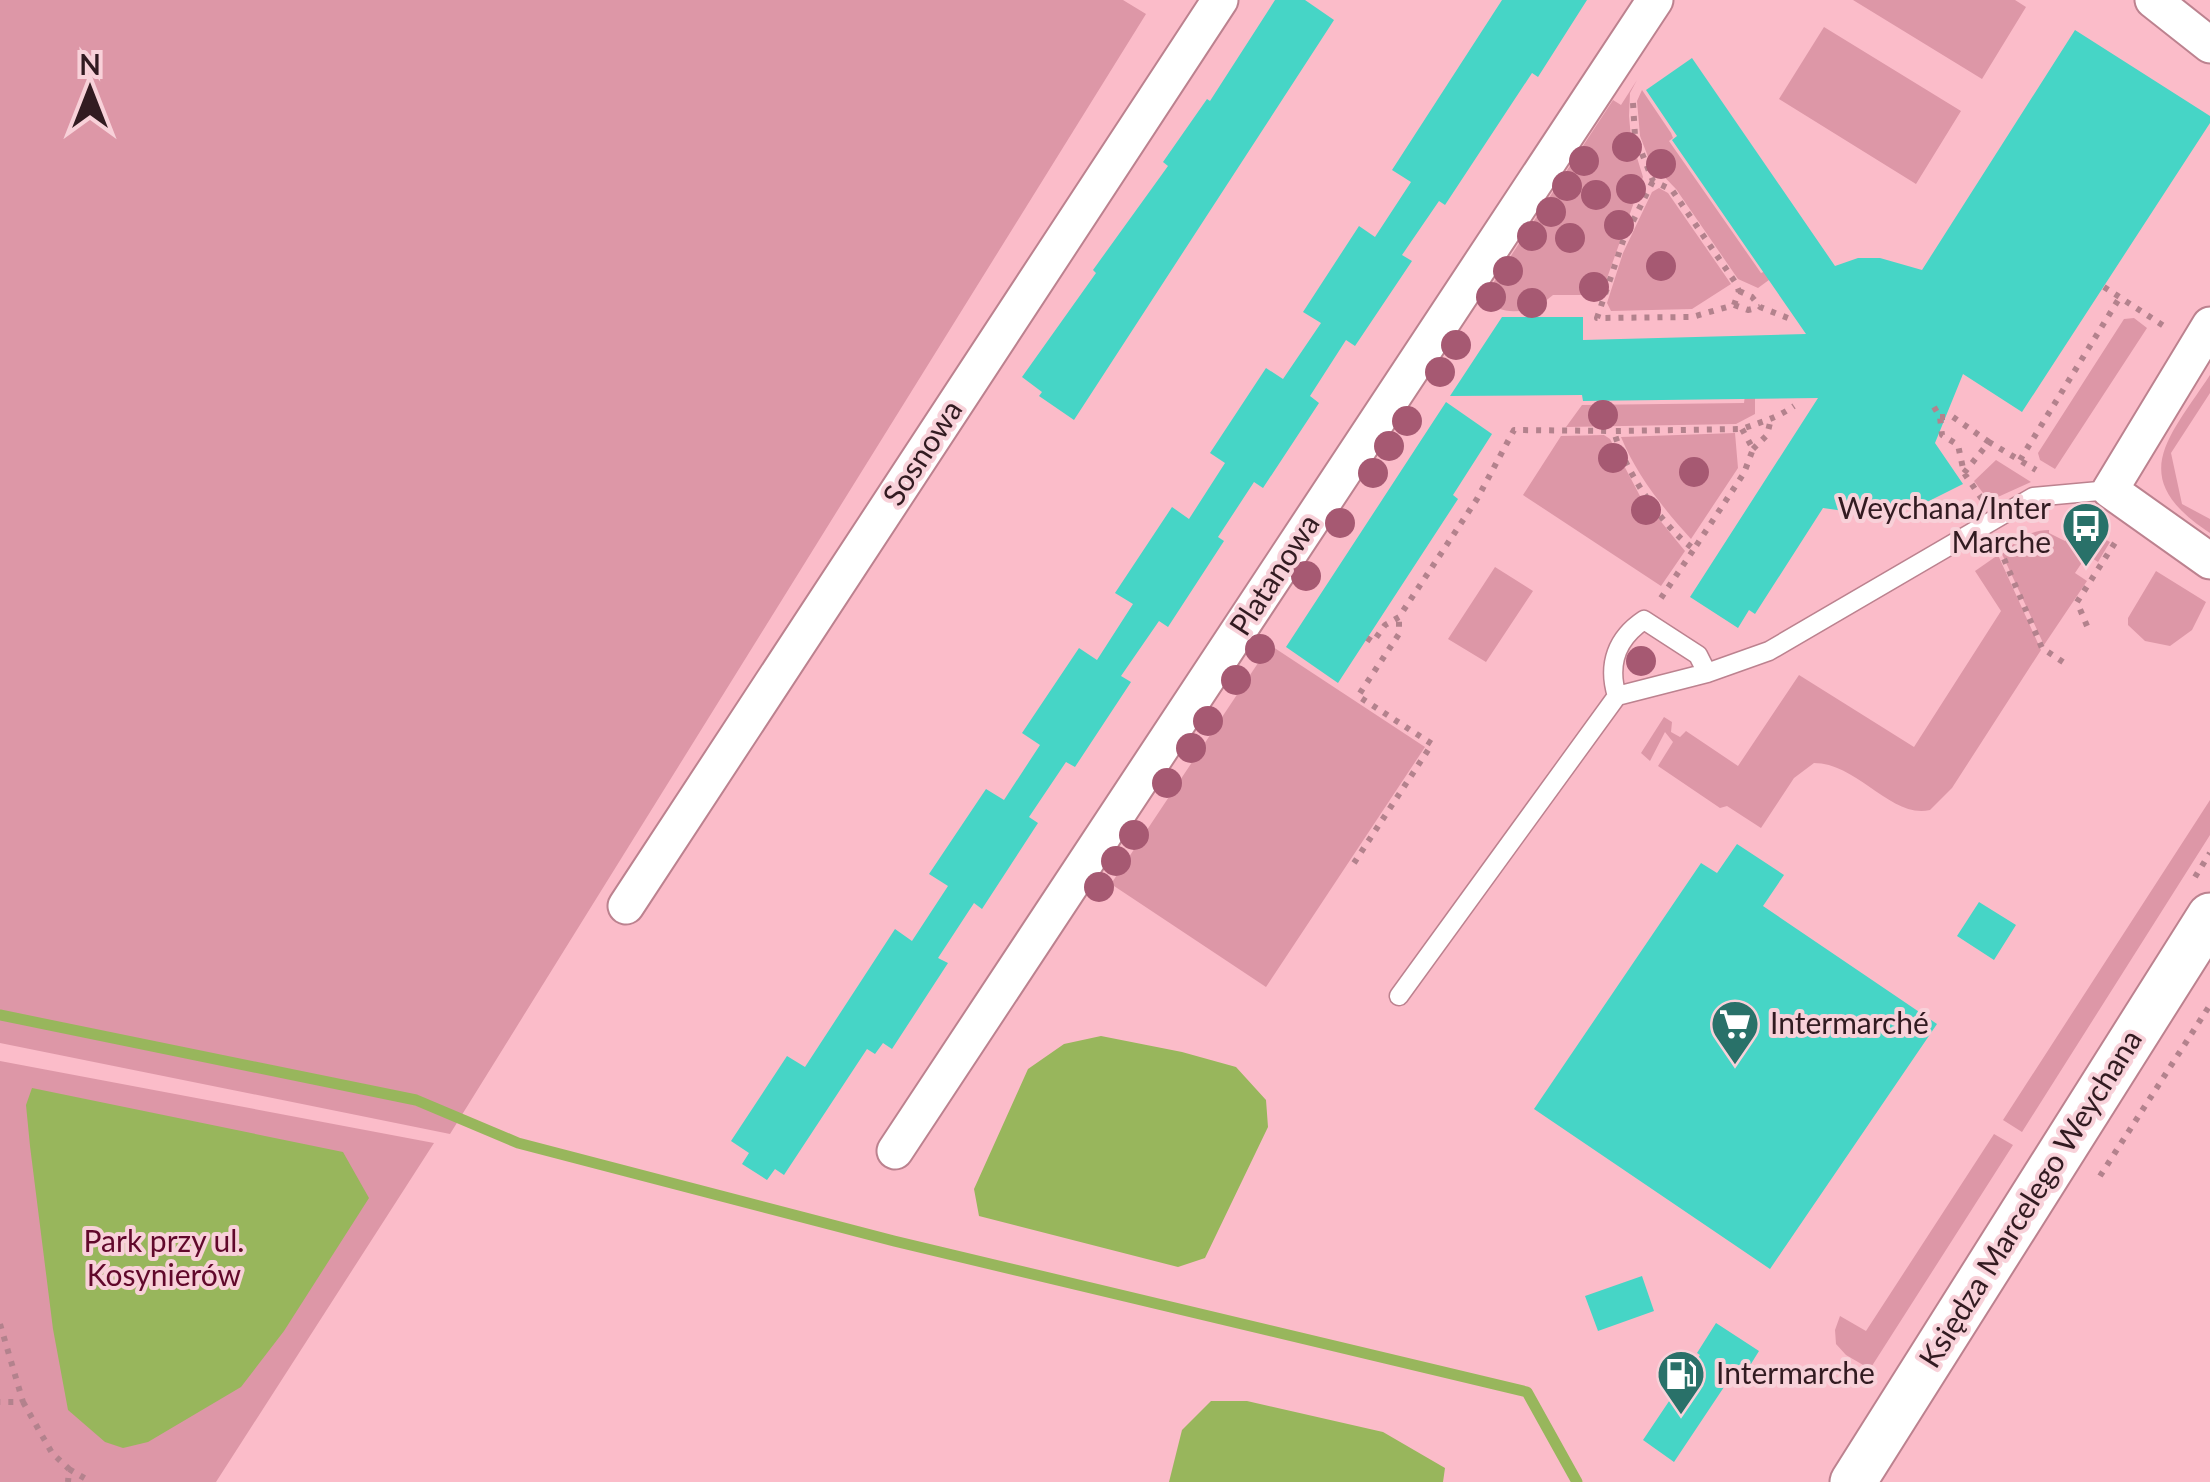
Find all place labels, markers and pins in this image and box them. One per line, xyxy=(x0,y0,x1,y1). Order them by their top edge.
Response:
place label: Weychana/Inter Marche xyxy=(1838,489,2051,559)
bus stop icon: Weychana/Inter Marche xyxy=(2060,500,2112,568)
supermarket icon: Intermarché xyxy=(1709,998,1761,1066)
place label: Intermarché xyxy=(1770,1004,1929,1040)
fuel station icon: Intermarche xyxy=(1655,1348,1707,1416)
place label: Intermarche xyxy=(1716,1354,1875,1390)

